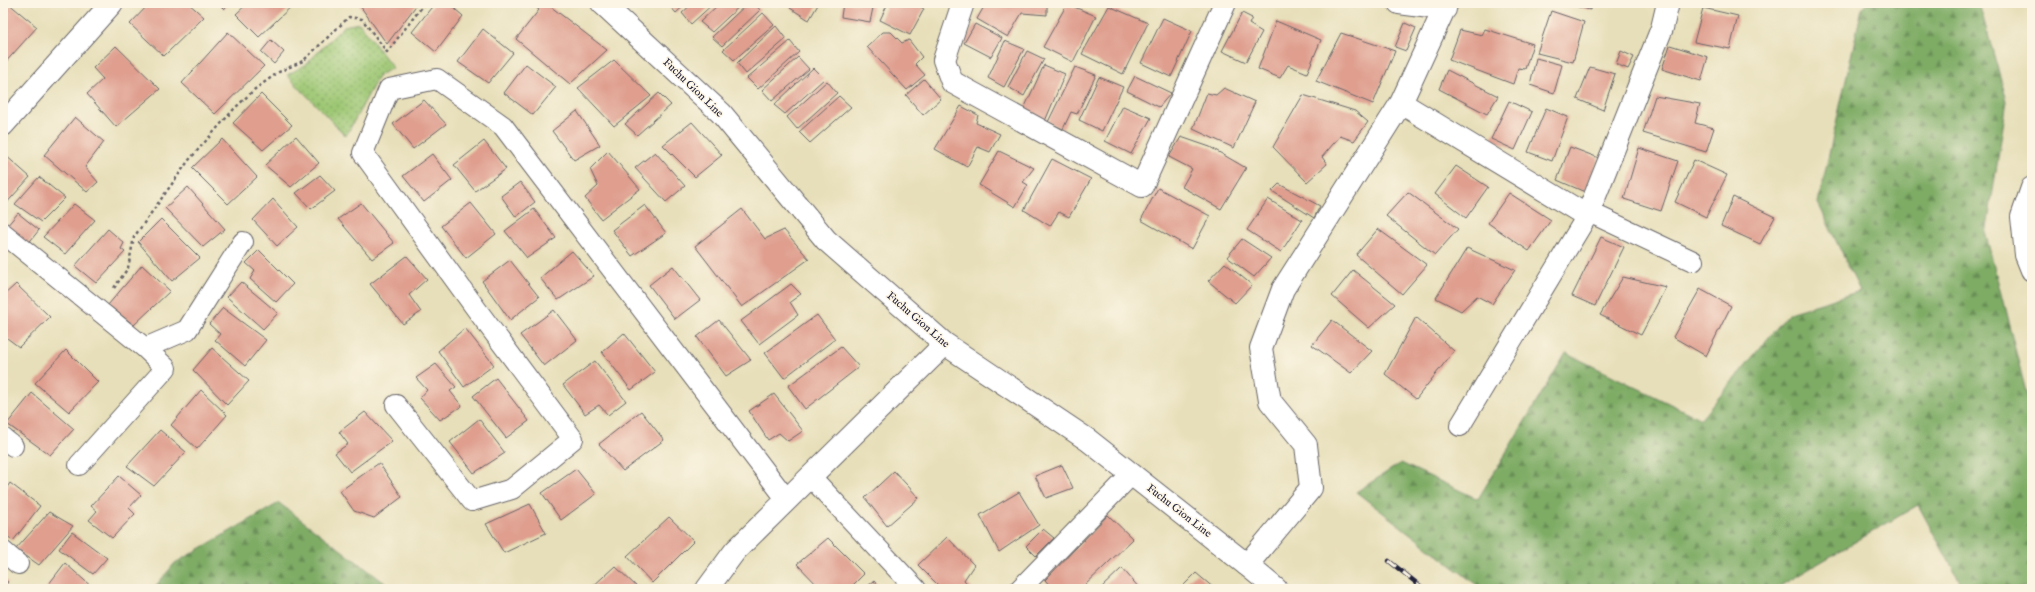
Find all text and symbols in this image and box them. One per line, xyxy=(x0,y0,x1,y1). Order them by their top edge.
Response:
street label: Fuchu Gion Line xyxy=(660,56,726,120)
street label: Fuchu Gion Line xyxy=(884,289,952,351)
street label: Fuchu Gion Line xyxy=(1144,481,1214,541)

